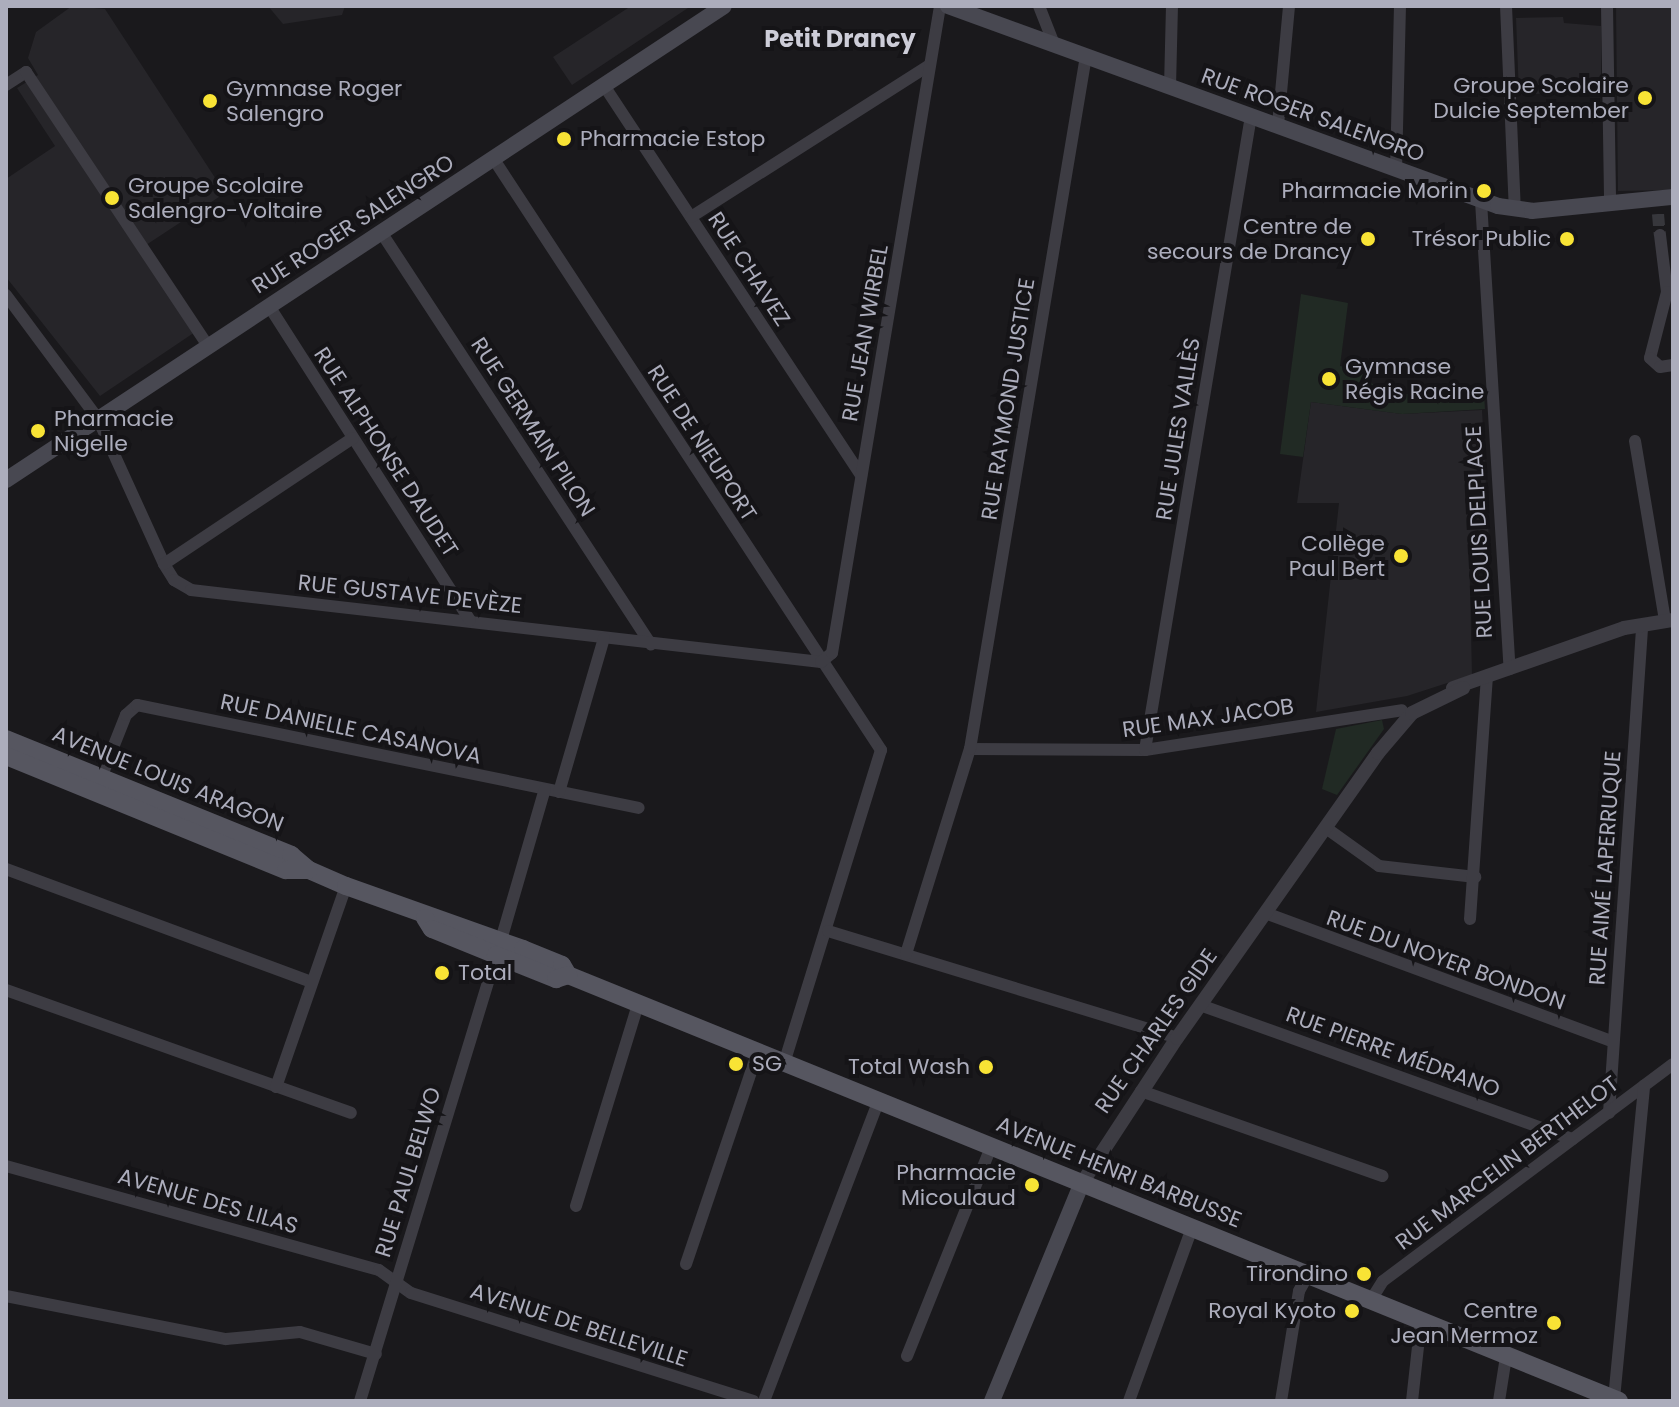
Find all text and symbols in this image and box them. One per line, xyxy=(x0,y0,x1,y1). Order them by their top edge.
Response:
district label: Petit Drancy xyxy=(764,25,916,53)
street label: RUE ROGER SALENGRO xyxy=(1198,62,1428,168)
place label: Groupe Scolaire Dulcie September xyxy=(1433,72,1629,124)
place label: Gymnase Roger Salengro xyxy=(226,75,402,126)
marker: Groupe Scolaire Dulcie September xyxy=(1636,89,1654,107)
marker: Gymnase Roger Salengro xyxy=(201,92,219,110)
place label: Pharmacie Estop xyxy=(580,126,765,152)
marker: Pharmacie Estop xyxy=(555,130,573,148)
street label: RUE ROGER SALENGRO xyxy=(247,149,459,299)
place label: Groupe Scolaire Salengro-Voltaire xyxy=(128,172,323,224)
place label: Pharmacie Morin xyxy=(1282,178,1468,204)
marker: Pharmacie Morin xyxy=(1475,182,1493,200)
marker: Groupe Scolaire Salengro-Voltaire xyxy=(103,189,121,207)
street label: RUE CHAVEZ xyxy=(702,207,796,331)
place label: Centre de secours de Drancy xyxy=(1147,213,1352,264)
place label: Trésor Public xyxy=(1412,226,1551,252)
marker: Centre de secours de Drancy xyxy=(1359,230,1377,248)
marker: Trésor Public xyxy=(1558,230,1576,248)
street label: RUE JEAN WIRBEL xyxy=(836,243,894,423)
street label: RUE RAYMOND JUSTICE xyxy=(976,276,1040,522)
street label: RUE GERMAIN PILON xyxy=(465,333,601,521)
street label: RUE JULES VALLÈS xyxy=(1151,336,1205,522)
street label: RUE ALPHONSE DAUDET xyxy=(308,342,464,562)
place label: Gymnase Régis Racine xyxy=(1345,353,1484,404)
street label: RUE DE NIEUPORT xyxy=(642,360,762,526)
marker: Gymnase Régis Racine xyxy=(1320,370,1338,388)
place label: Pharmacie Nigelle xyxy=(54,405,174,456)
marker: Pharmacie Nigelle xyxy=(29,422,47,440)
street label: RUE LOUIS DELPLACE xyxy=(1460,425,1498,639)
place label: Collège Paul Bert xyxy=(1289,530,1385,582)
marker: Collège Paul Bert xyxy=(1392,547,1410,565)
street label: RUE GUSTAVE DEVÈZE xyxy=(297,569,523,619)
street label: RUE DANIELLE CASANOVA xyxy=(218,688,484,770)
street label: RUE MAX JACOB xyxy=(1121,693,1295,743)
street label: AVENUE LOUIS ARAGON xyxy=(48,720,288,838)
street label: RUE AIMÉ LAPERRUQUE xyxy=(1584,750,1626,986)
street label: RUE DU NOYER BONDON xyxy=(1323,904,1569,1016)
street label: RUE CHARLES GIDE xyxy=(1089,944,1223,1118)
place label: Total xyxy=(458,960,512,986)
marker: Total xyxy=(433,964,451,982)
street label: RUE PIERRE MÉDRANO xyxy=(1283,1001,1503,1103)
place label: SG xyxy=(752,1051,782,1077)
place label: Total Wash xyxy=(848,1054,970,1080)
marker: SG xyxy=(727,1055,745,1073)
marker: Total Wash xyxy=(977,1058,995,1076)
street label: RUE MARCELIN BERTHELOT xyxy=(1390,1071,1624,1255)
street label: RUE PAUL BELWO xyxy=(370,1084,446,1260)
street label: AVENUE HENRI BARBUSSE xyxy=(992,1111,1246,1233)
place label: Pharmacie Micoulaud xyxy=(896,1159,1016,1210)
street label: AVENUE DES LILAS xyxy=(115,1163,301,1239)
marker: Pharmacie Micoulaud xyxy=(1023,1176,1041,1194)
place label: Tirondino xyxy=(1246,1261,1348,1287)
marker: Tirondino xyxy=(1355,1265,1373,1283)
street label: AVENUE DE BELLEVILLE xyxy=(467,1277,691,1373)
place label: Centre Jean Mermoz xyxy=(1390,1297,1538,1348)
place label: Royal Kyoto xyxy=(1208,1298,1336,1324)
marker: Royal Kyoto xyxy=(1343,1302,1361,1320)
marker: Centre Jean Mermoz xyxy=(1545,1314,1563,1332)

